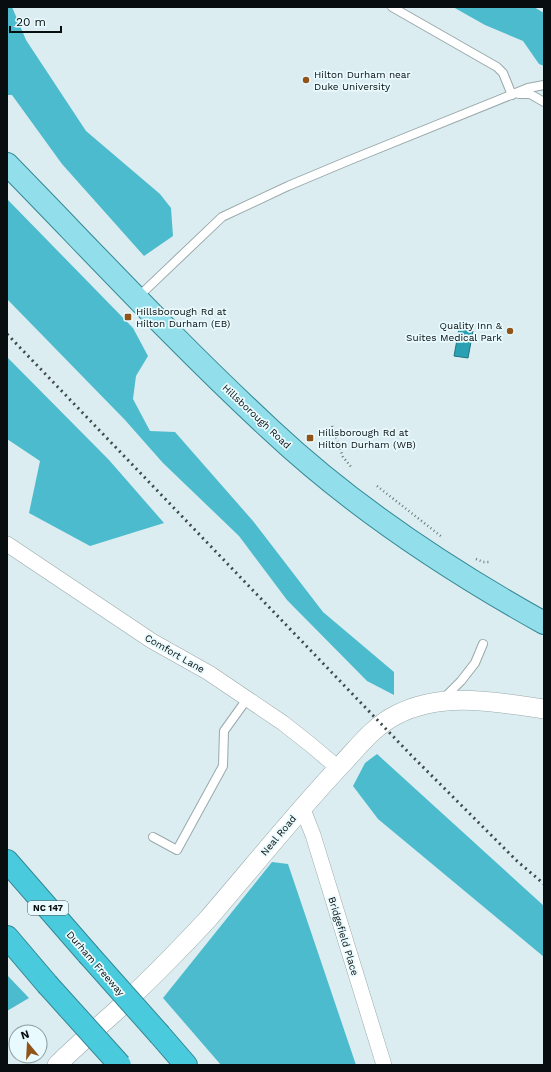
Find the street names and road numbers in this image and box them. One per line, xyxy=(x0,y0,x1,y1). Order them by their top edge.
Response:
street label: Hillsborough Road xyxy=(220,382,293,451)
street label: Comfort Lane xyxy=(143,632,207,675)
street label: Neal Road xyxy=(258,813,298,858)
street label: Bridgefield Place xyxy=(326,895,361,977)
road number: NC 147 xyxy=(28,901,68,915)
street label: Durham Freeway xyxy=(65,929,127,999)

